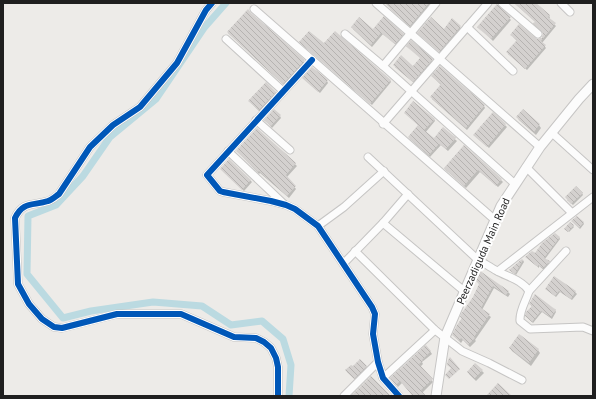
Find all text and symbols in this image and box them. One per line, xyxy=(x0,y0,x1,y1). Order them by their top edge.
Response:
street label: Peerzadiguda Main Road xyxy=(453,195,513,307)

